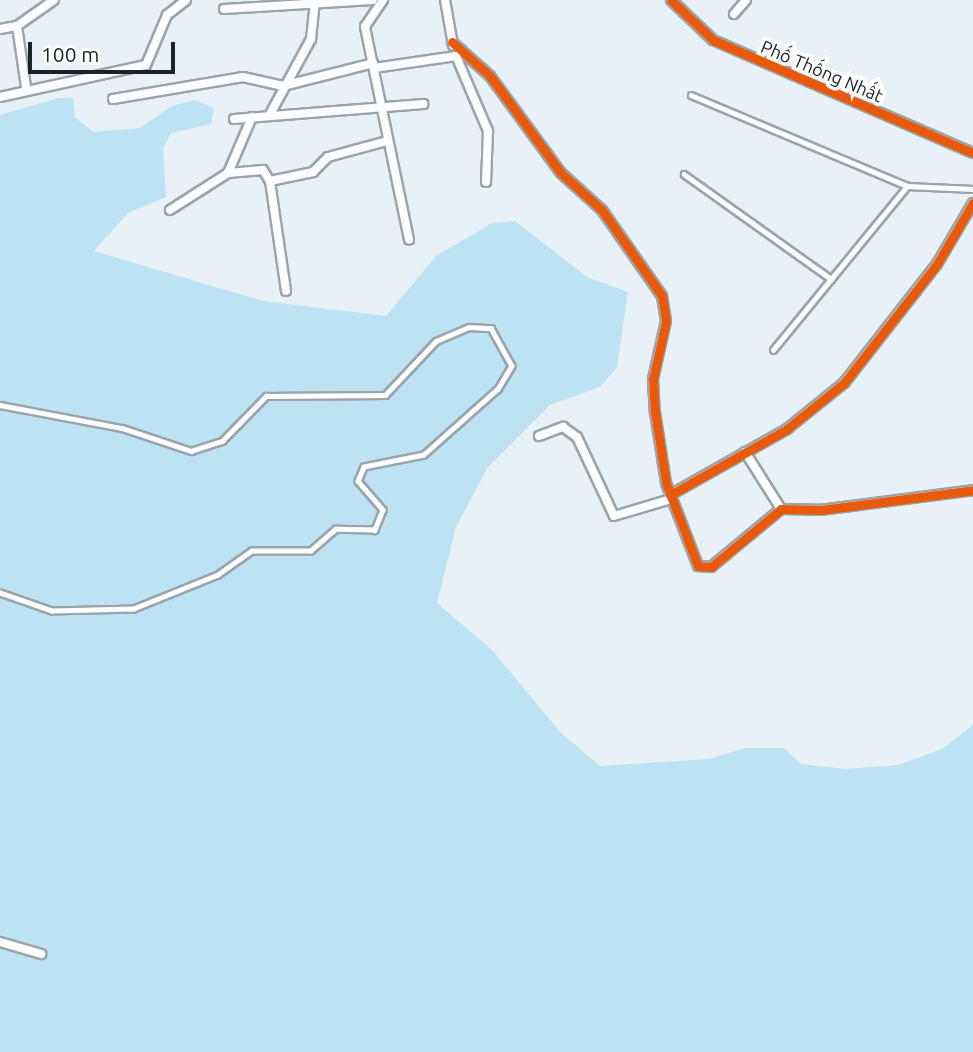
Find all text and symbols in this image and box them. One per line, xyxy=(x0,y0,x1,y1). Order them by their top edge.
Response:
scale bar xyxy=(32,28,178,72)
street label: Phố Thống Nhất xyxy=(758,36,886,106)
text: 100 m xyxy=(41,42,99,66)

